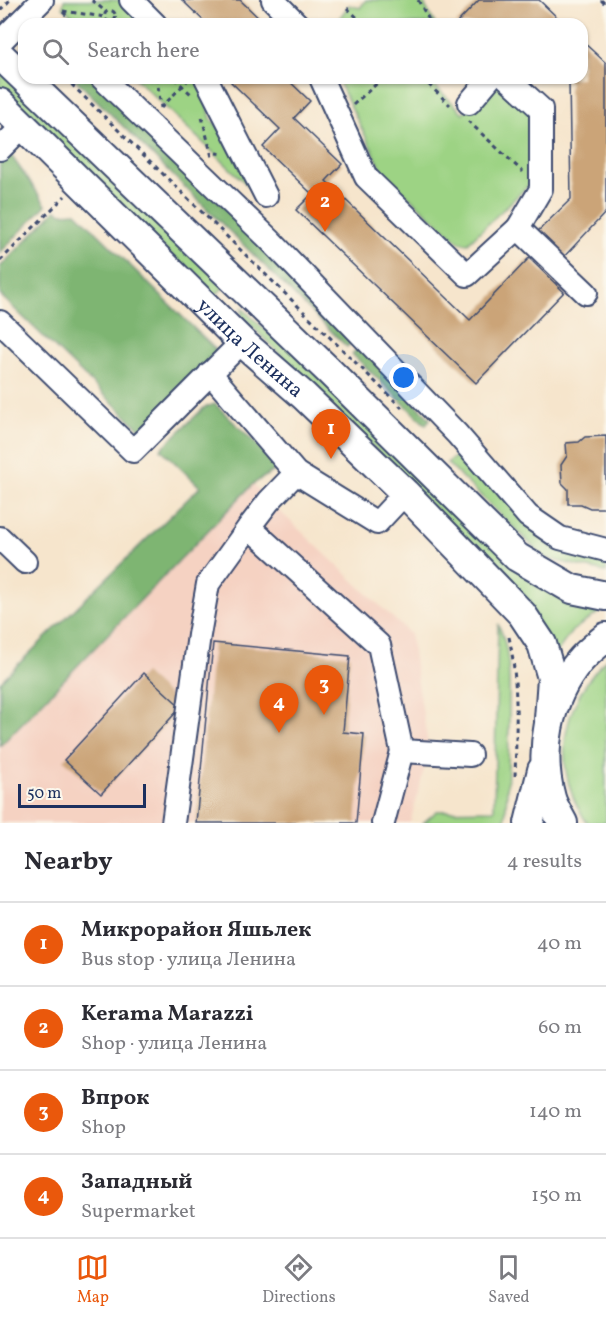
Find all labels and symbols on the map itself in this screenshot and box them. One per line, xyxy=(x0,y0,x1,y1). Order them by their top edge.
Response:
pin: 2 xyxy=(306,182,344,232)
street label: улица Ленина xyxy=(189,292,309,405)
your location xyxy=(389,363,418,392)
pin: 1 xyxy=(312,410,350,459)
pin: 3 xyxy=(304,666,344,715)
pin: 4 xyxy=(260,684,298,733)
scale bar xyxy=(18,781,146,808)

